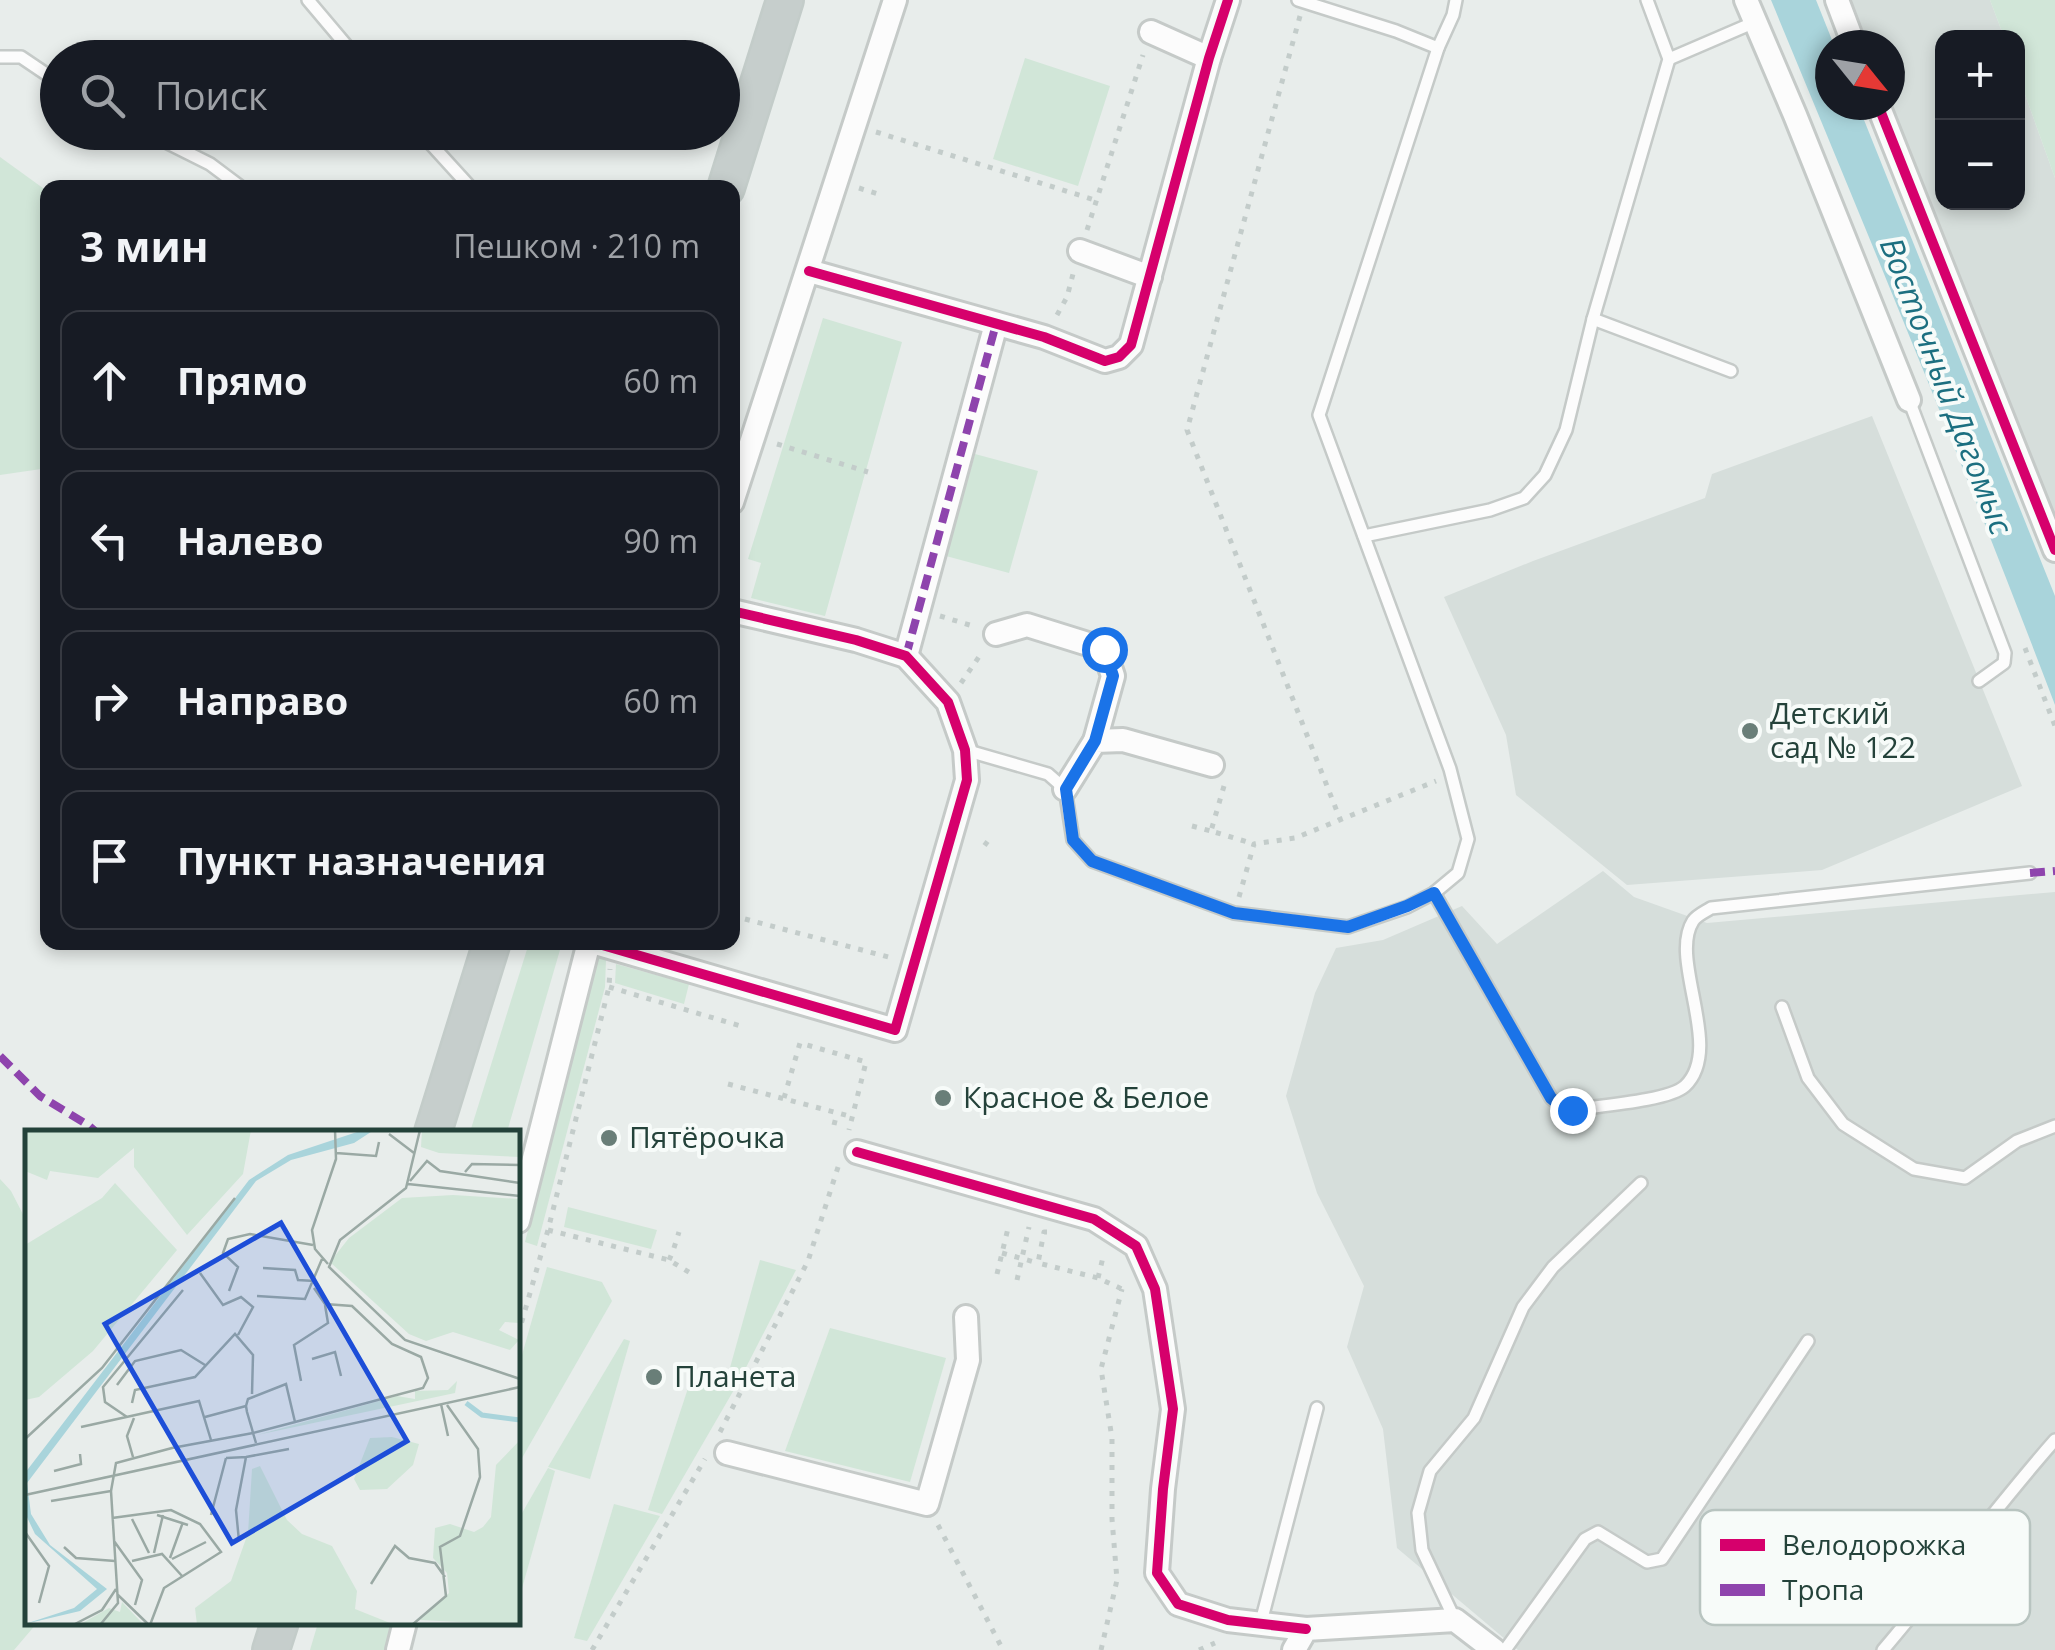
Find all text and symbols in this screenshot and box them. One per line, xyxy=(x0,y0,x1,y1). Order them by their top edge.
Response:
north arrow xyxy=(1815,30,1905,120)
map controls xyxy=(1935,30,2025,210)
button: + xyxy=(1935,30,2025,120)
search box xyxy=(40,40,740,150)
icon: search xyxy=(75,68,130,123)
text: Поиск xyxy=(155,69,268,121)
button: − xyxy=(1935,120,2025,210)
text: 3 мин xyxy=(80,217,208,274)
text: Пешком · 210 m xyxy=(453,224,700,267)
water label: Восточный Дагомыс xyxy=(1871,231,2024,541)
icon: ahead xyxy=(82,353,137,408)
text: Прямо xyxy=(177,354,308,406)
text: 60 m xyxy=(623,359,698,402)
icon: left xyxy=(82,513,137,568)
text: Налево xyxy=(177,514,323,566)
text: 90 m xyxy=(623,519,698,562)
route start xyxy=(1082,627,1128,673)
icon: right xyxy=(82,673,137,728)
text: Направо xyxy=(177,674,348,726)
text: 60 m xyxy=(623,679,698,722)
place label: Детский сад № 122 xyxy=(1770,692,1916,767)
marker: Детский сад № 122 xyxy=(1739,720,1761,742)
icon: arrive xyxy=(82,833,137,888)
text: Пункт назначения xyxy=(177,834,546,886)
place label: Красное & Белое xyxy=(963,1076,1209,1117)
marker: Красное & Белое xyxy=(932,1087,954,1109)
route end xyxy=(1550,1088,1596,1134)
place label: Пятёрочка xyxy=(629,1116,785,1157)
marker: Пятёрочка xyxy=(598,1127,620,1149)
inset map xyxy=(25,1130,520,1625)
place label: Планета xyxy=(674,1355,796,1396)
marker: Планета xyxy=(643,1366,665,1388)
legend xyxy=(1700,1510,2030,1625)
text: Велодорожка xyxy=(1782,1525,1966,1563)
text: Тропа xyxy=(1782,1570,1864,1608)

